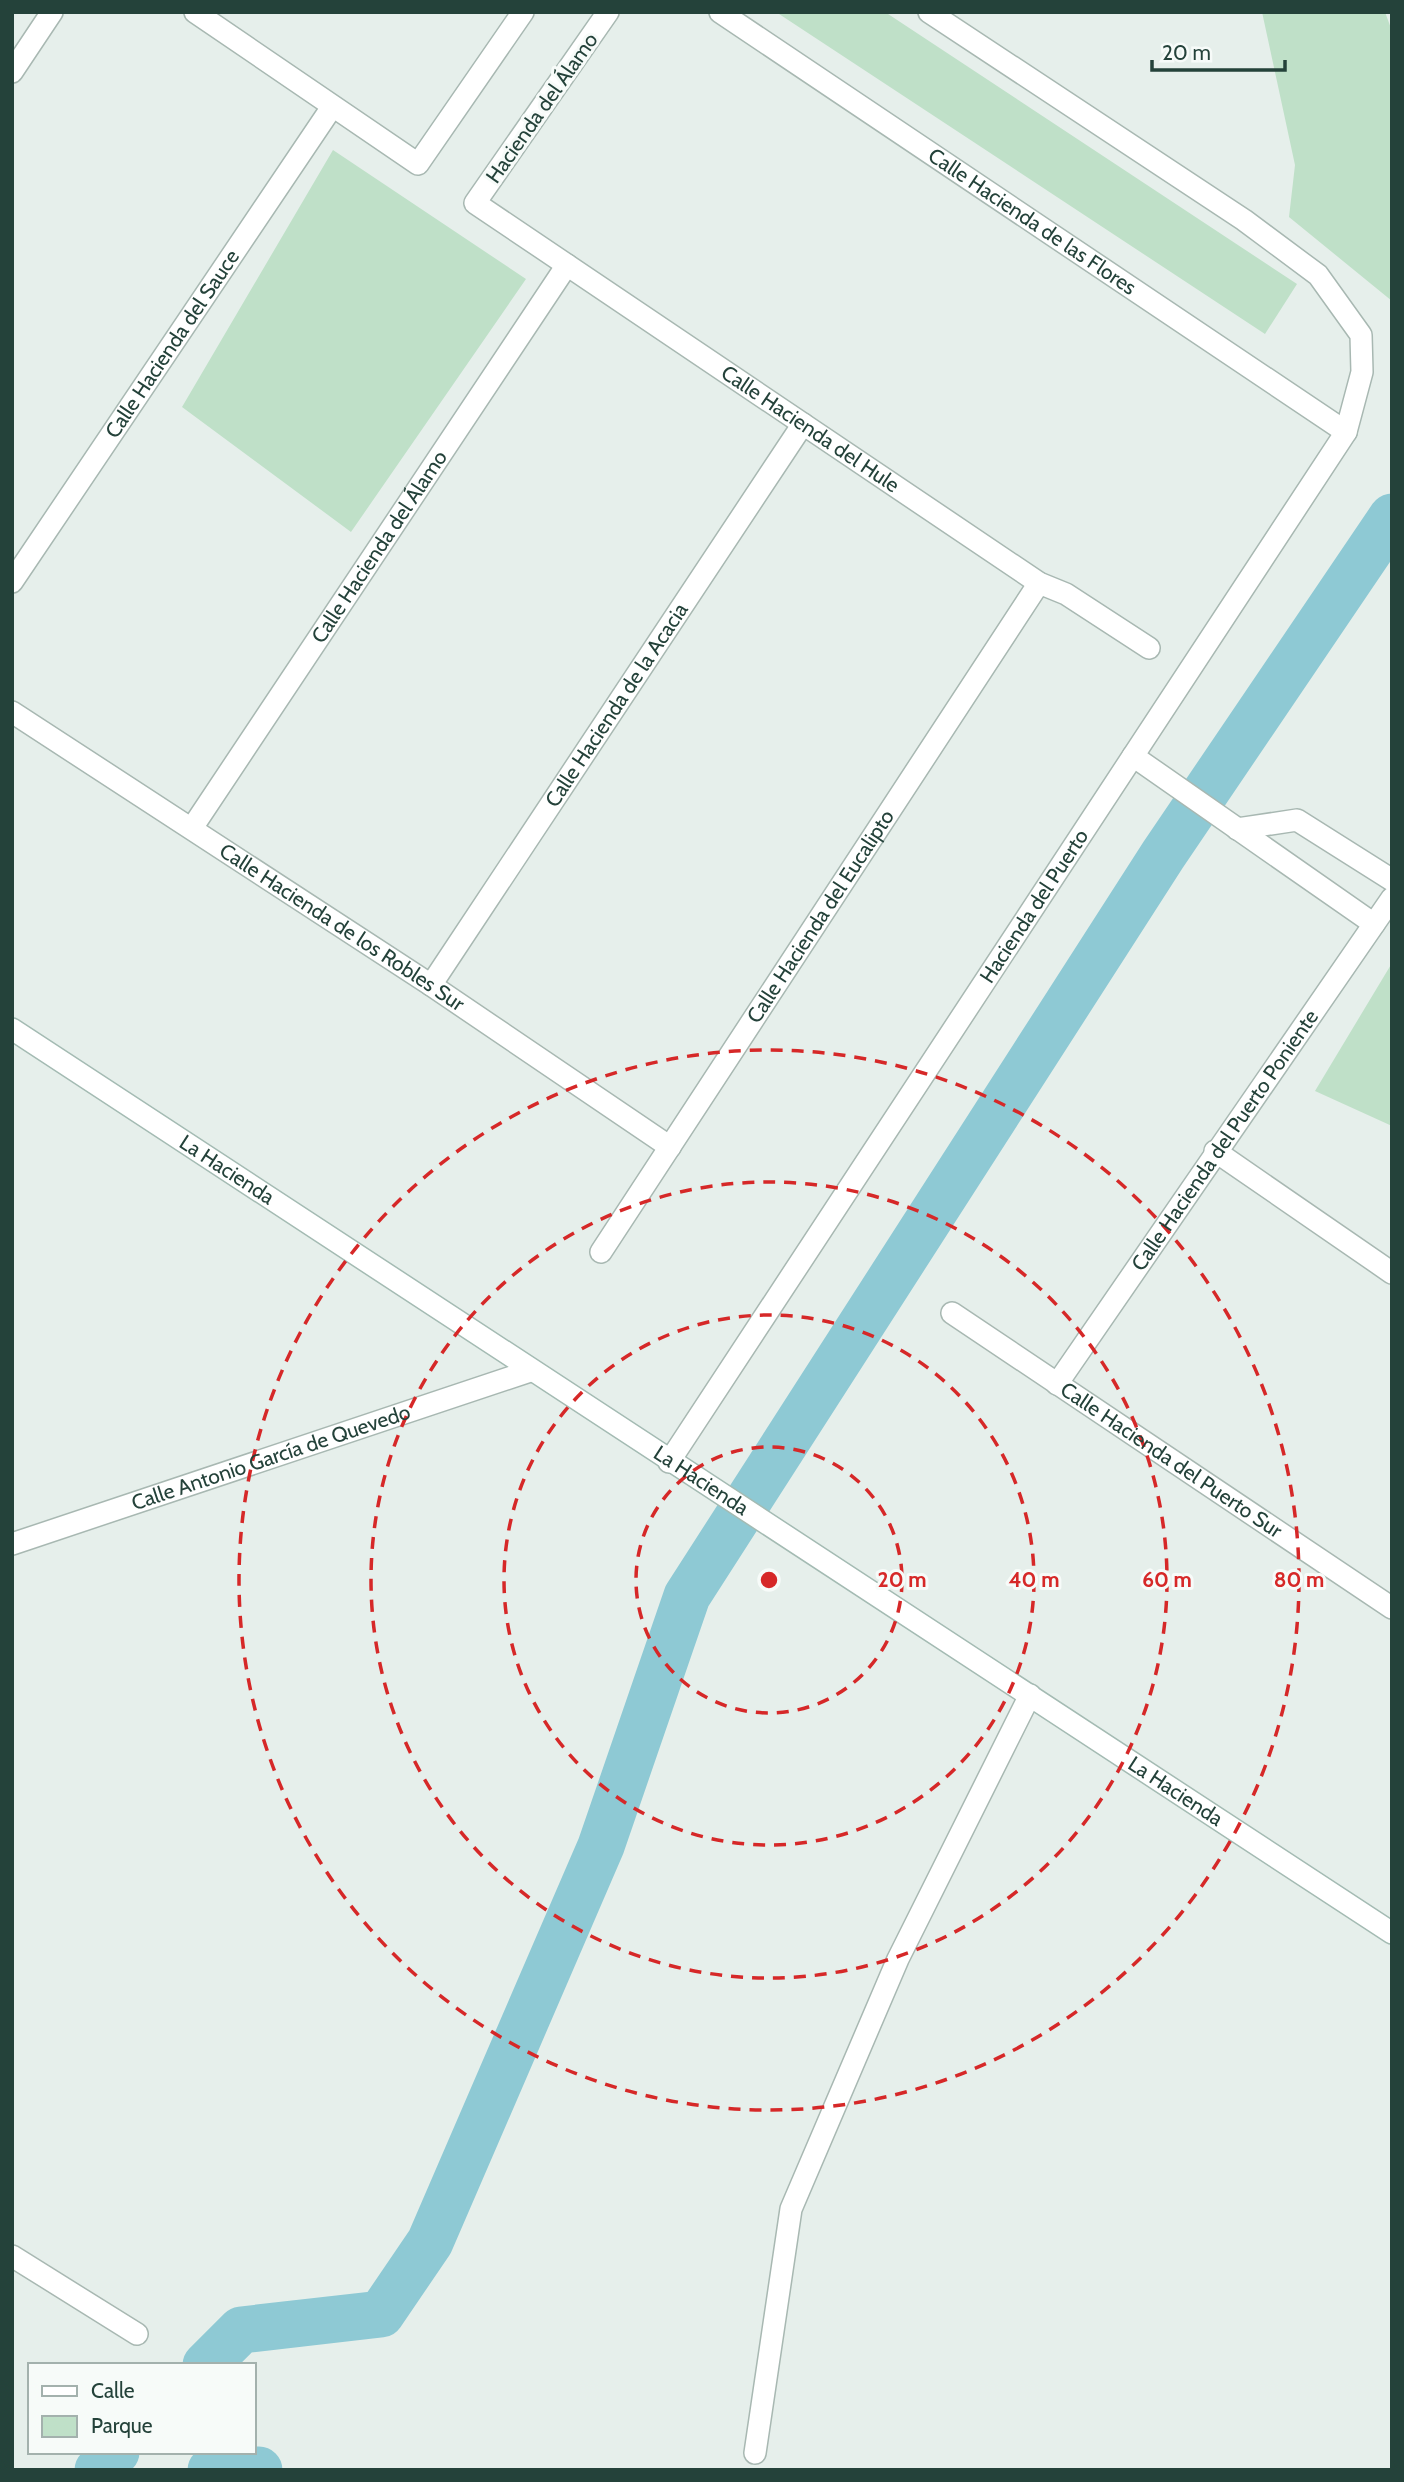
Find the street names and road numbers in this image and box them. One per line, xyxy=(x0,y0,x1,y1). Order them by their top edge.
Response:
street label: Hacienda del Álamo xyxy=(480,28,603,188)
street label: Calle Hacienda de las Flores xyxy=(924,142,1141,300)
street label: Calle Hacienda del Sauce xyxy=(100,245,244,443)
street label: Calle Hacienda del Hule xyxy=(717,360,905,497)
street label: Calle Hacienda del Álamo xyxy=(306,445,452,647)
street label: Calle Hacienda de la Acacia xyxy=(540,598,693,811)
street label: Calle Hacienda del Eucalipto xyxy=(741,805,899,1028)
street label: Hacienda del Puerto xyxy=(974,824,1093,988)
street label: Calle Hacienda de los Robles Sur xyxy=(215,838,470,1016)
street label: Calle Hacienda del Puerto Poniente xyxy=(1126,1005,1323,1275)
street label: La Hacienda xyxy=(175,1129,279,1210)
street label: Calle Hacienda del Puerto Sur xyxy=(1056,1376,1287,1543)
street label: Calle Antonio García de Quevedo xyxy=(128,1399,413,1515)
street label: La Hacienda xyxy=(649,1440,754,1520)
street label: La Hacienda xyxy=(1124,1751,1228,1831)

